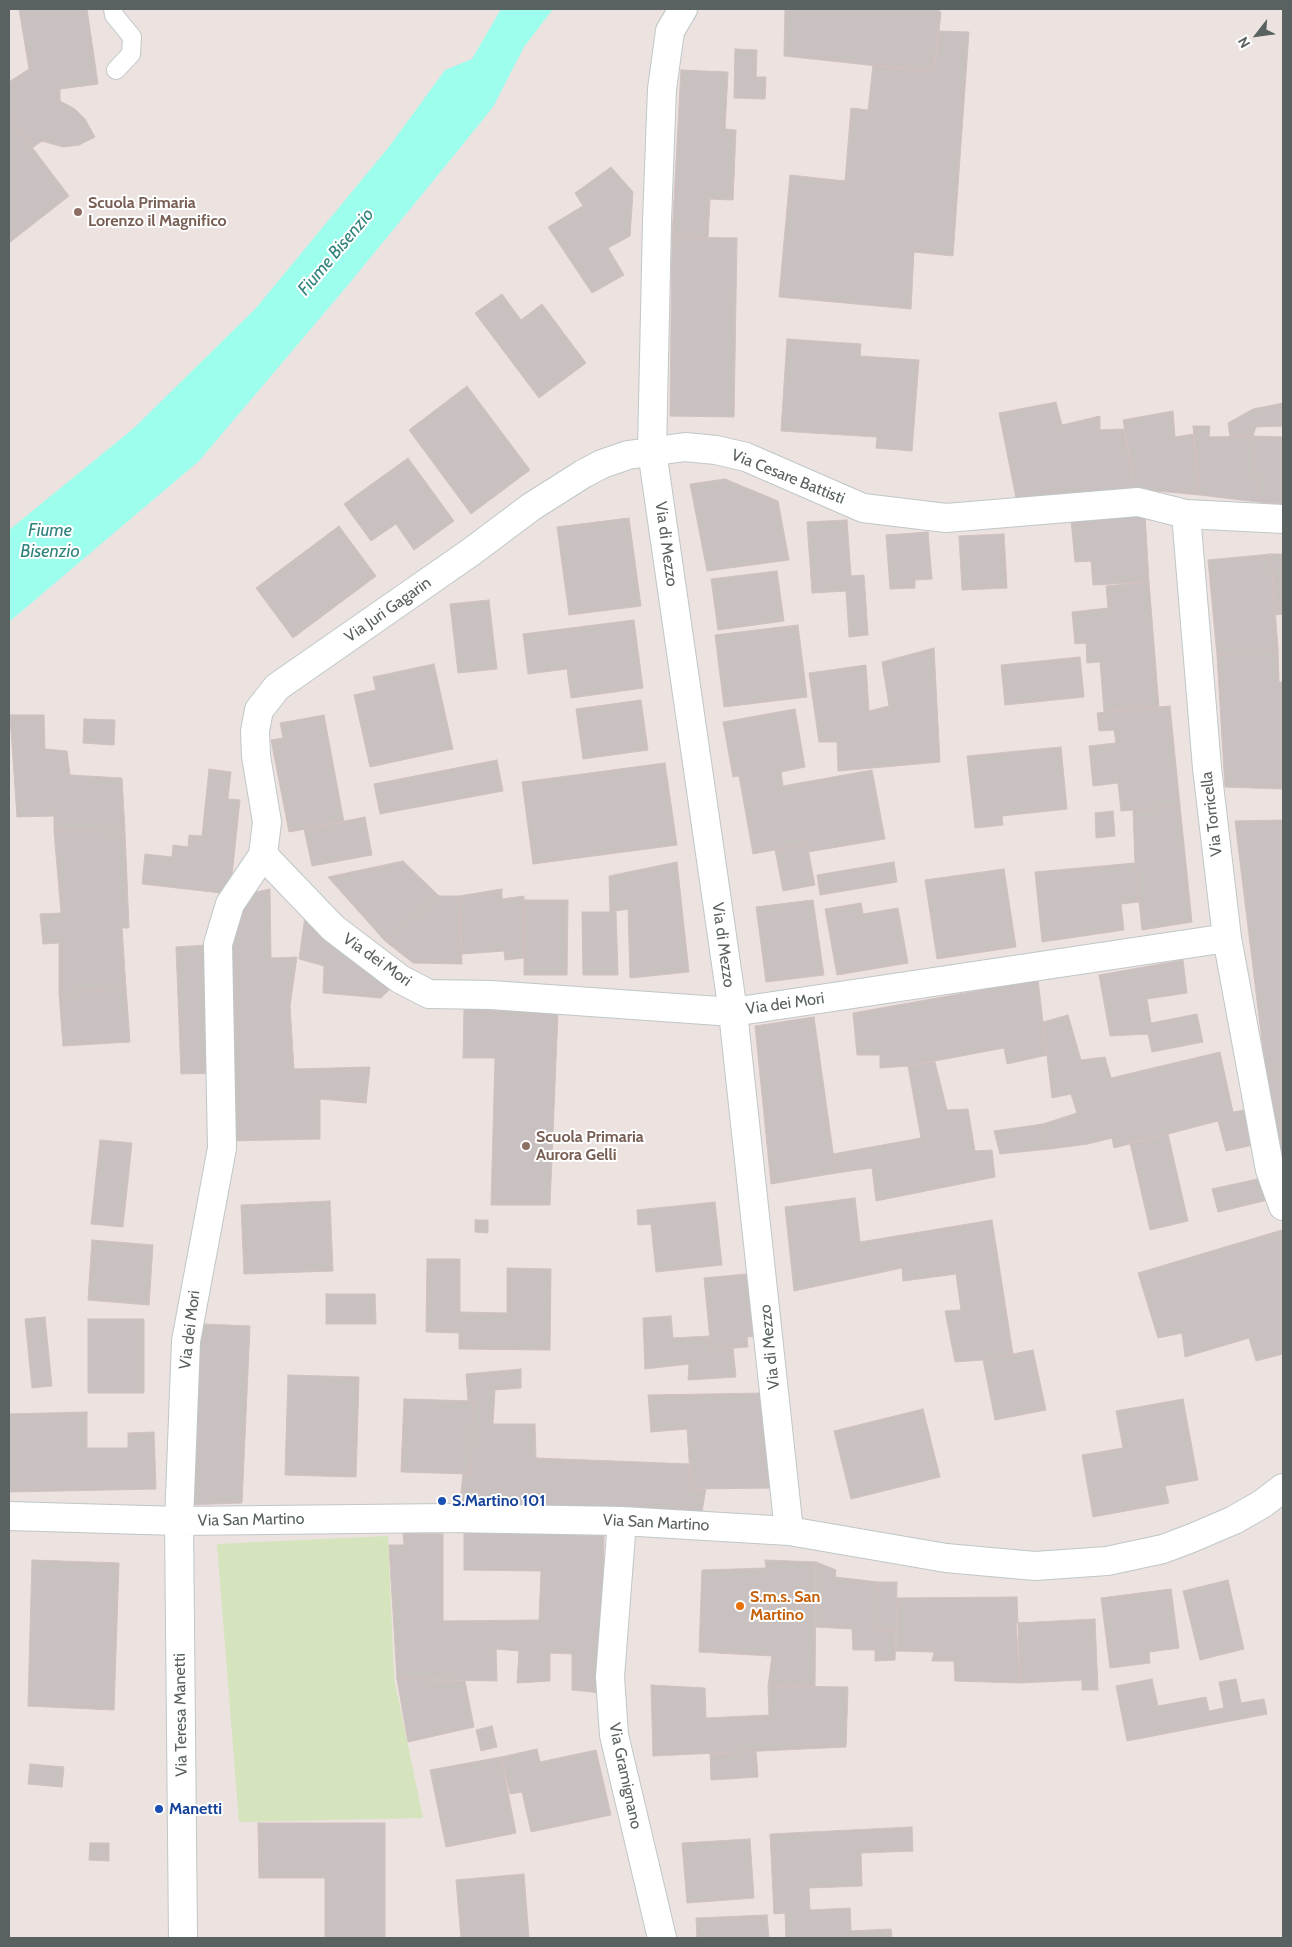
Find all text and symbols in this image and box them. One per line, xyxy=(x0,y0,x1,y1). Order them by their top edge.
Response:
north arrow xyxy=(1232,10,1282,60)
text: N xyxy=(1234,34,1254,51)
place label: Scuola Primaria Lorenzo il Magnifico xyxy=(88,193,227,231)
water label: Fiume Bisenzio xyxy=(293,204,379,300)
marker: Scuola Primaria Lorenzo il Magnifico xyxy=(72,206,84,218)
street label: Via Cesare Battisti xyxy=(729,446,847,508)
street label: Via di Mezzo xyxy=(651,500,681,588)
water label: Fiume Bisenzio xyxy=(20,520,80,562)
street label: Via Juri Gagarin xyxy=(341,573,435,647)
street label: Via Torricella xyxy=(1197,771,1227,857)
street label: Via di Mezzo xyxy=(708,901,738,989)
street label: Via dei Mori xyxy=(339,929,415,991)
street label: Via dei Mori xyxy=(744,989,826,1019)
place label: Scuola Primaria Aurora Gelli xyxy=(536,1127,644,1165)
marker: Scuola Primaria Aurora Gelli xyxy=(520,1140,532,1152)
street label: Via dei Mori xyxy=(176,1290,204,1370)
street label: Via di Mezzo xyxy=(756,1303,784,1391)
place label: S.Martino 101 xyxy=(452,1491,545,1511)
marker: S.Martino 101 xyxy=(436,1495,448,1507)
street label: Via San Martino xyxy=(197,1509,305,1531)
street label: Via San Martino xyxy=(602,1511,710,1535)
place label: S.m.s. San Martino xyxy=(750,1587,820,1625)
marker: S.m.s. San Martino xyxy=(734,1600,746,1612)
street label: Via Teresa Manetti xyxy=(170,1653,192,1777)
street label: Via Gramignano xyxy=(604,1721,646,1831)
place label: Manetti xyxy=(169,1799,222,1819)
marker: Manetti xyxy=(153,1803,165,1815)

